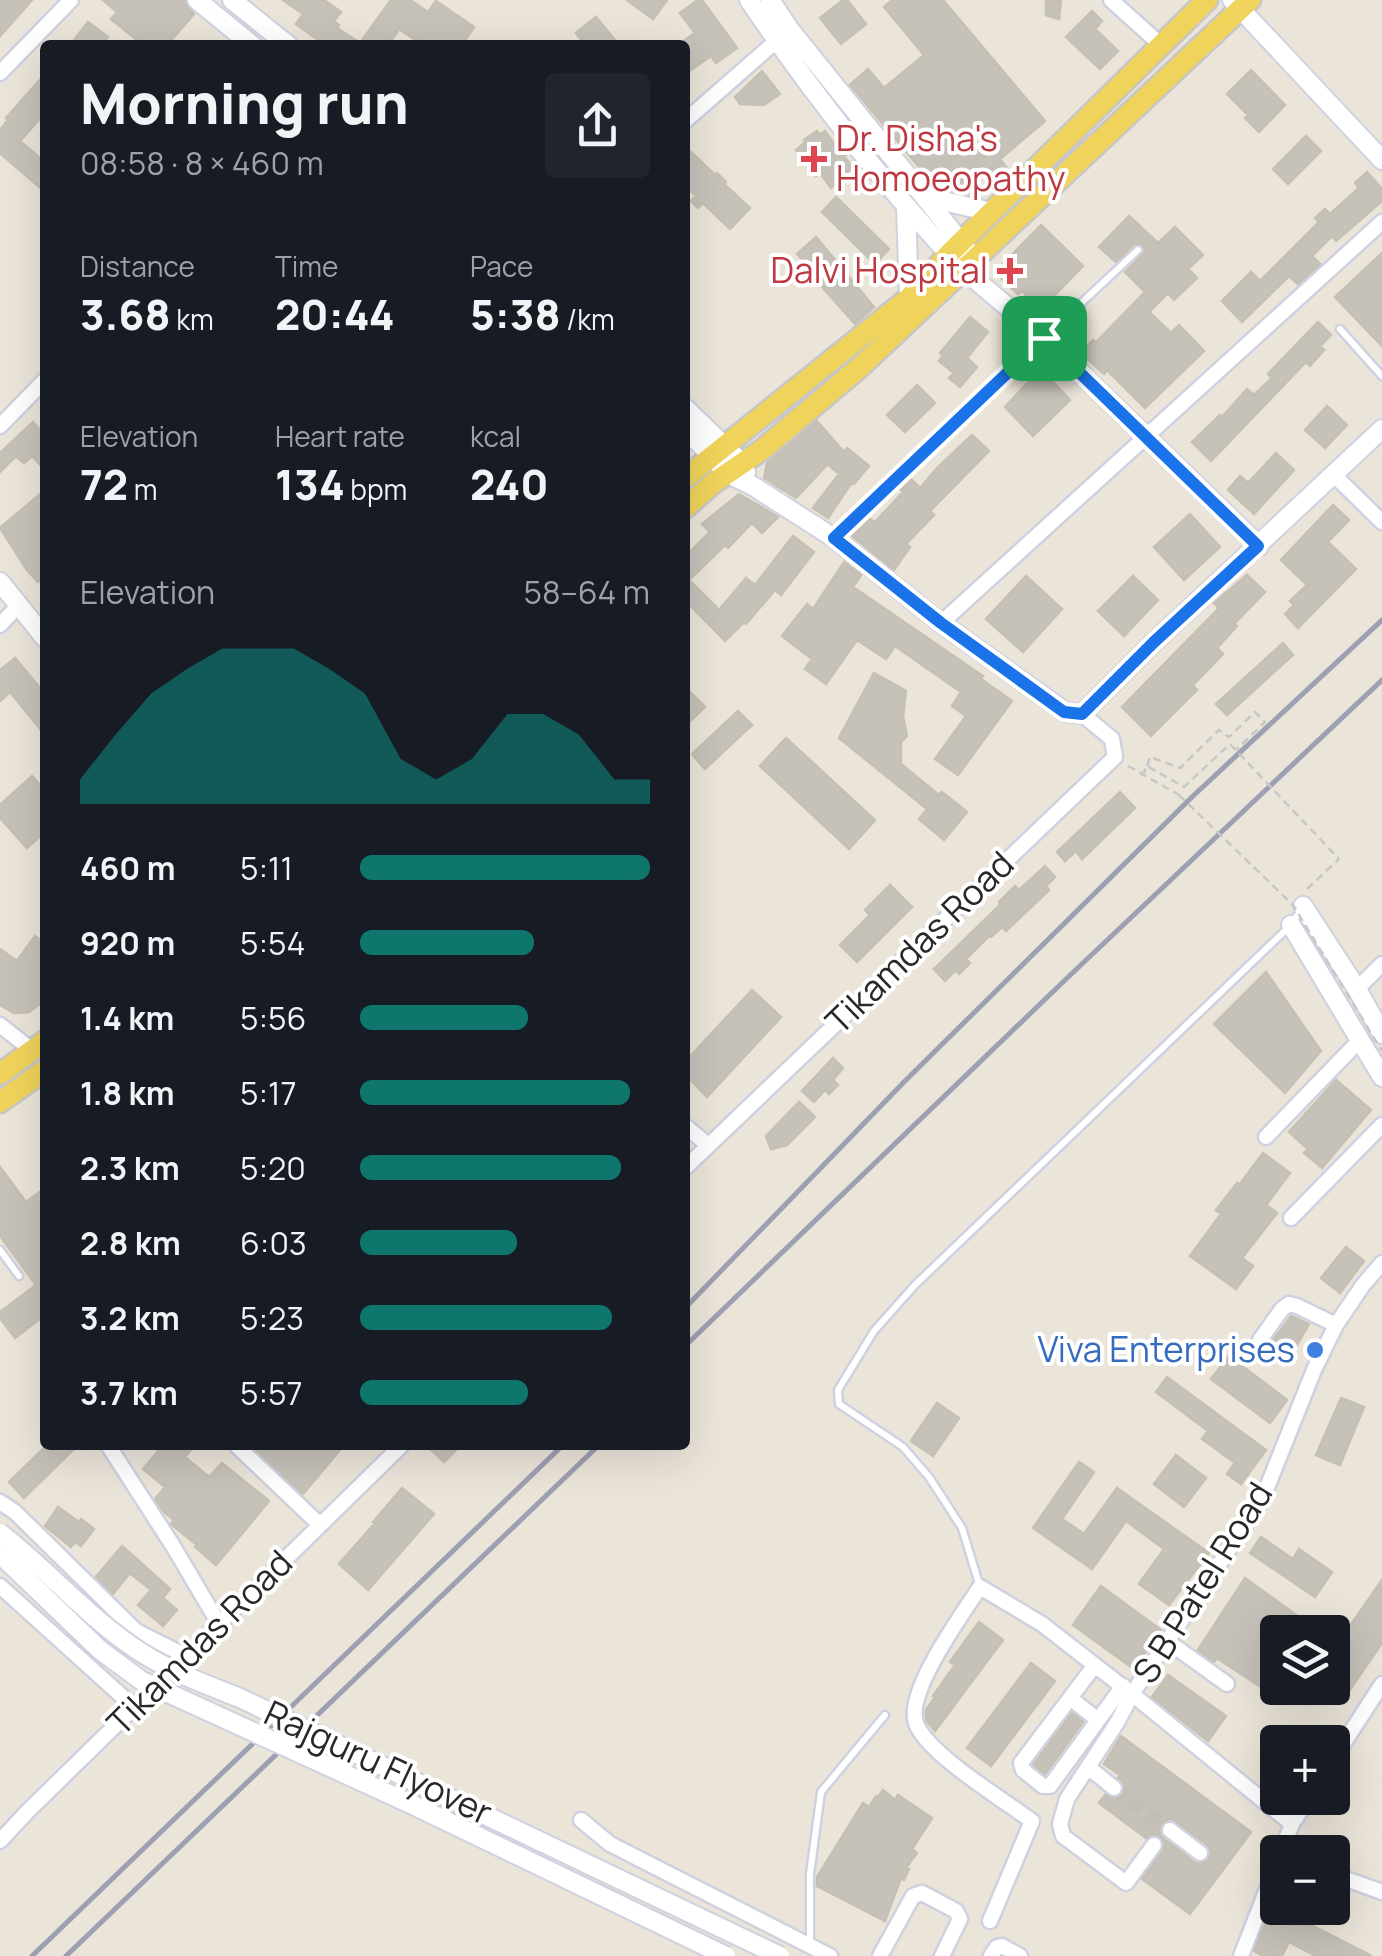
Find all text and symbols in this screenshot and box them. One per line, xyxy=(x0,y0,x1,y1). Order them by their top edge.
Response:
text: Morning run xyxy=(80,65,409,141)
button: share xyxy=(545,73,650,178)
place label: Dr. Disha's Homoeopathy xyxy=(836,114,1066,202)
text: 08:58 · 8 × 460 m xyxy=(80,141,324,185)
marker: Dr. Disha's Homoeopathy xyxy=(801,146,827,172)
place label: Dalvi Hospital xyxy=(771,246,988,294)
text: Distance xyxy=(80,247,195,285)
text: Time xyxy=(275,247,338,285)
text: Pace xyxy=(470,247,533,285)
marker: Dalvi Hospital xyxy=(997,258,1023,284)
text: 3.68 xyxy=(80,285,171,343)
text: 20:44 xyxy=(275,285,395,343)
text: 5:38 xyxy=(470,285,561,343)
pin xyxy=(1002,296,1087,381)
text: km xyxy=(171,300,214,338)
text: /km xyxy=(561,300,615,338)
icon: arrive xyxy=(1017,311,1072,366)
text: Elevation xyxy=(80,417,198,455)
text: Heart rate xyxy=(275,417,405,455)
text: kcal xyxy=(470,417,521,455)
text: 72 xyxy=(80,455,128,513)
text: 134 xyxy=(275,455,345,513)
text: 240 xyxy=(470,455,549,513)
text: m xyxy=(128,470,158,508)
text: bpm xyxy=(345,470,407,508)
text: Elevation xyxy=(80,570,215,614)
text: 58–64 m xyxy=(523,570,650,614)
street label: Tikamdas Road xyxy=(815,840,1024,1044)
text: 460 m xyxy=(80,846,176,890)
text: 5:11 xyxy=(240,846,293,890)
text: 920 m xyxy=(80,921,175,965)
text: 5:54 xyxy=(240,921,305,965)
text: 1.4 km xyxy=(80,996,174,1040)
text: 5:56 xyxy=(240,996,306,1040)
text: 1.8 km xyxy=(80,1071,174,1115)
text: 5:17 xyxy=(240,1071,297,1115)
text: 2.3 km xyxy=(80,1146,180,1190)
text: 5:20 xyxy=(240,1146,306,1190)
text: 2.8 km xyxy=(80,1221,181,1265)
text: 6:03 xyxy=(240,1221,307,1265)
text: 3.2 km xyxy=(80,1296,180,1340)
text: 5:23 xyxy=(240,1296,304,1340)
place label: Viva Enterprises xyxy=(1037,1325,1295,1373)
marker: Viva Enterprises xyxy=(1304,1339,1326,1361)
text: 3.7 km xyxy=(80,1371,178,1415)
text: 5:57 xyxy=(240,1371,303,1415)
street label: S B Patel Road xyxy=(1121,1473,1283,1692)
street label: Tikamdas Road xyxy=(96,1539,303,1746)
map controls xyxy=(1260,1615,1350,1925)
button: layers xyxy=(1260,1615,1350,1705)
street label: Rajguru Flyover xyxy=(257,1688,500,1836)
button: + xyxy=(1260,1725,1350,1815)
button: − xyxy=(1260,1835,1350,1925)

